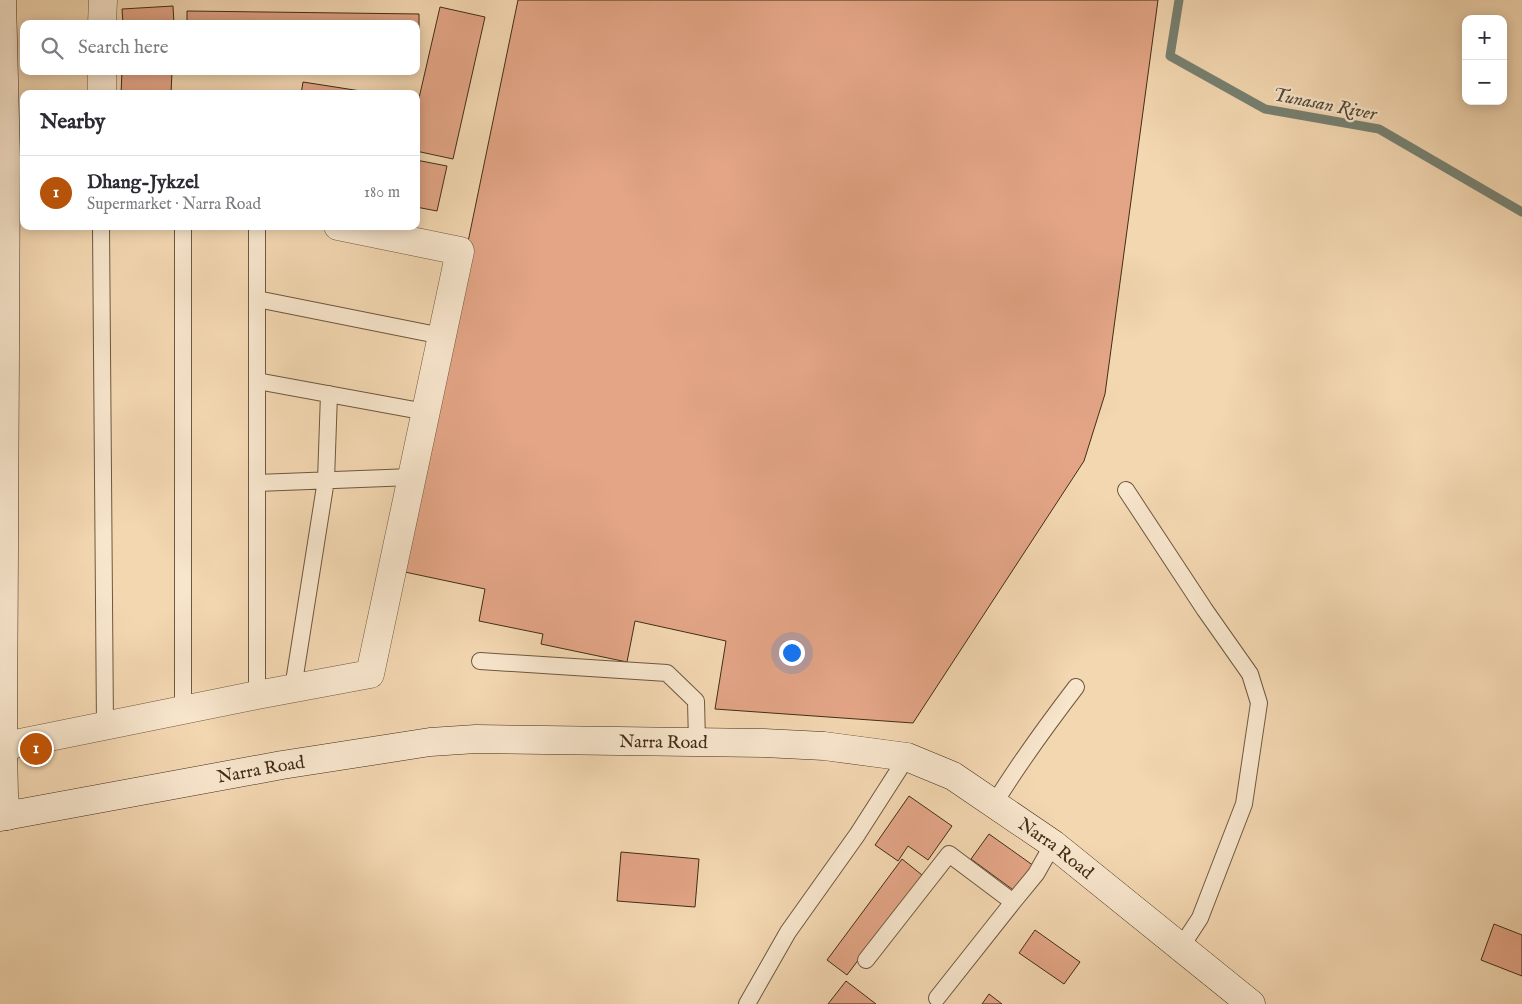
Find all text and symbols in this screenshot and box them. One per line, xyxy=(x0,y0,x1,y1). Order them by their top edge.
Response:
map controls xyxy=(1462,15,1507,105)
button: + xyxy=(1462,15,1507,60)
search box xyxy=(20,20,420,75)
icon: search xyxy=(38,34,66,62)
text: Search here xyxy=(78,36,169,60)
button: − xyxy=(1462,60,1507,105)
water label: Tunasan River xyxy=(1271,83,1380,127)
text: Nearby xyxy=(40,109,105,136)
text: Dhang-Jykzel xyxy=(87,171,199,195)
text: 1 xyxy=(53,183,59,203)
text: 180 m xyxy=(364,183,400,203)
text: Supermarket · Narra Road xyxy=(87,195,261,215)
your location xyxy=(779,640,805,666)
pin: 1 xyxy=(20,730,52,768)
street label: Narra Road xyxy=(619,731,708,755)
street label: Narra Road xyxy=(215,752,307,790)
street label: Narra Road xyxy=(1013,814,1098,885)

